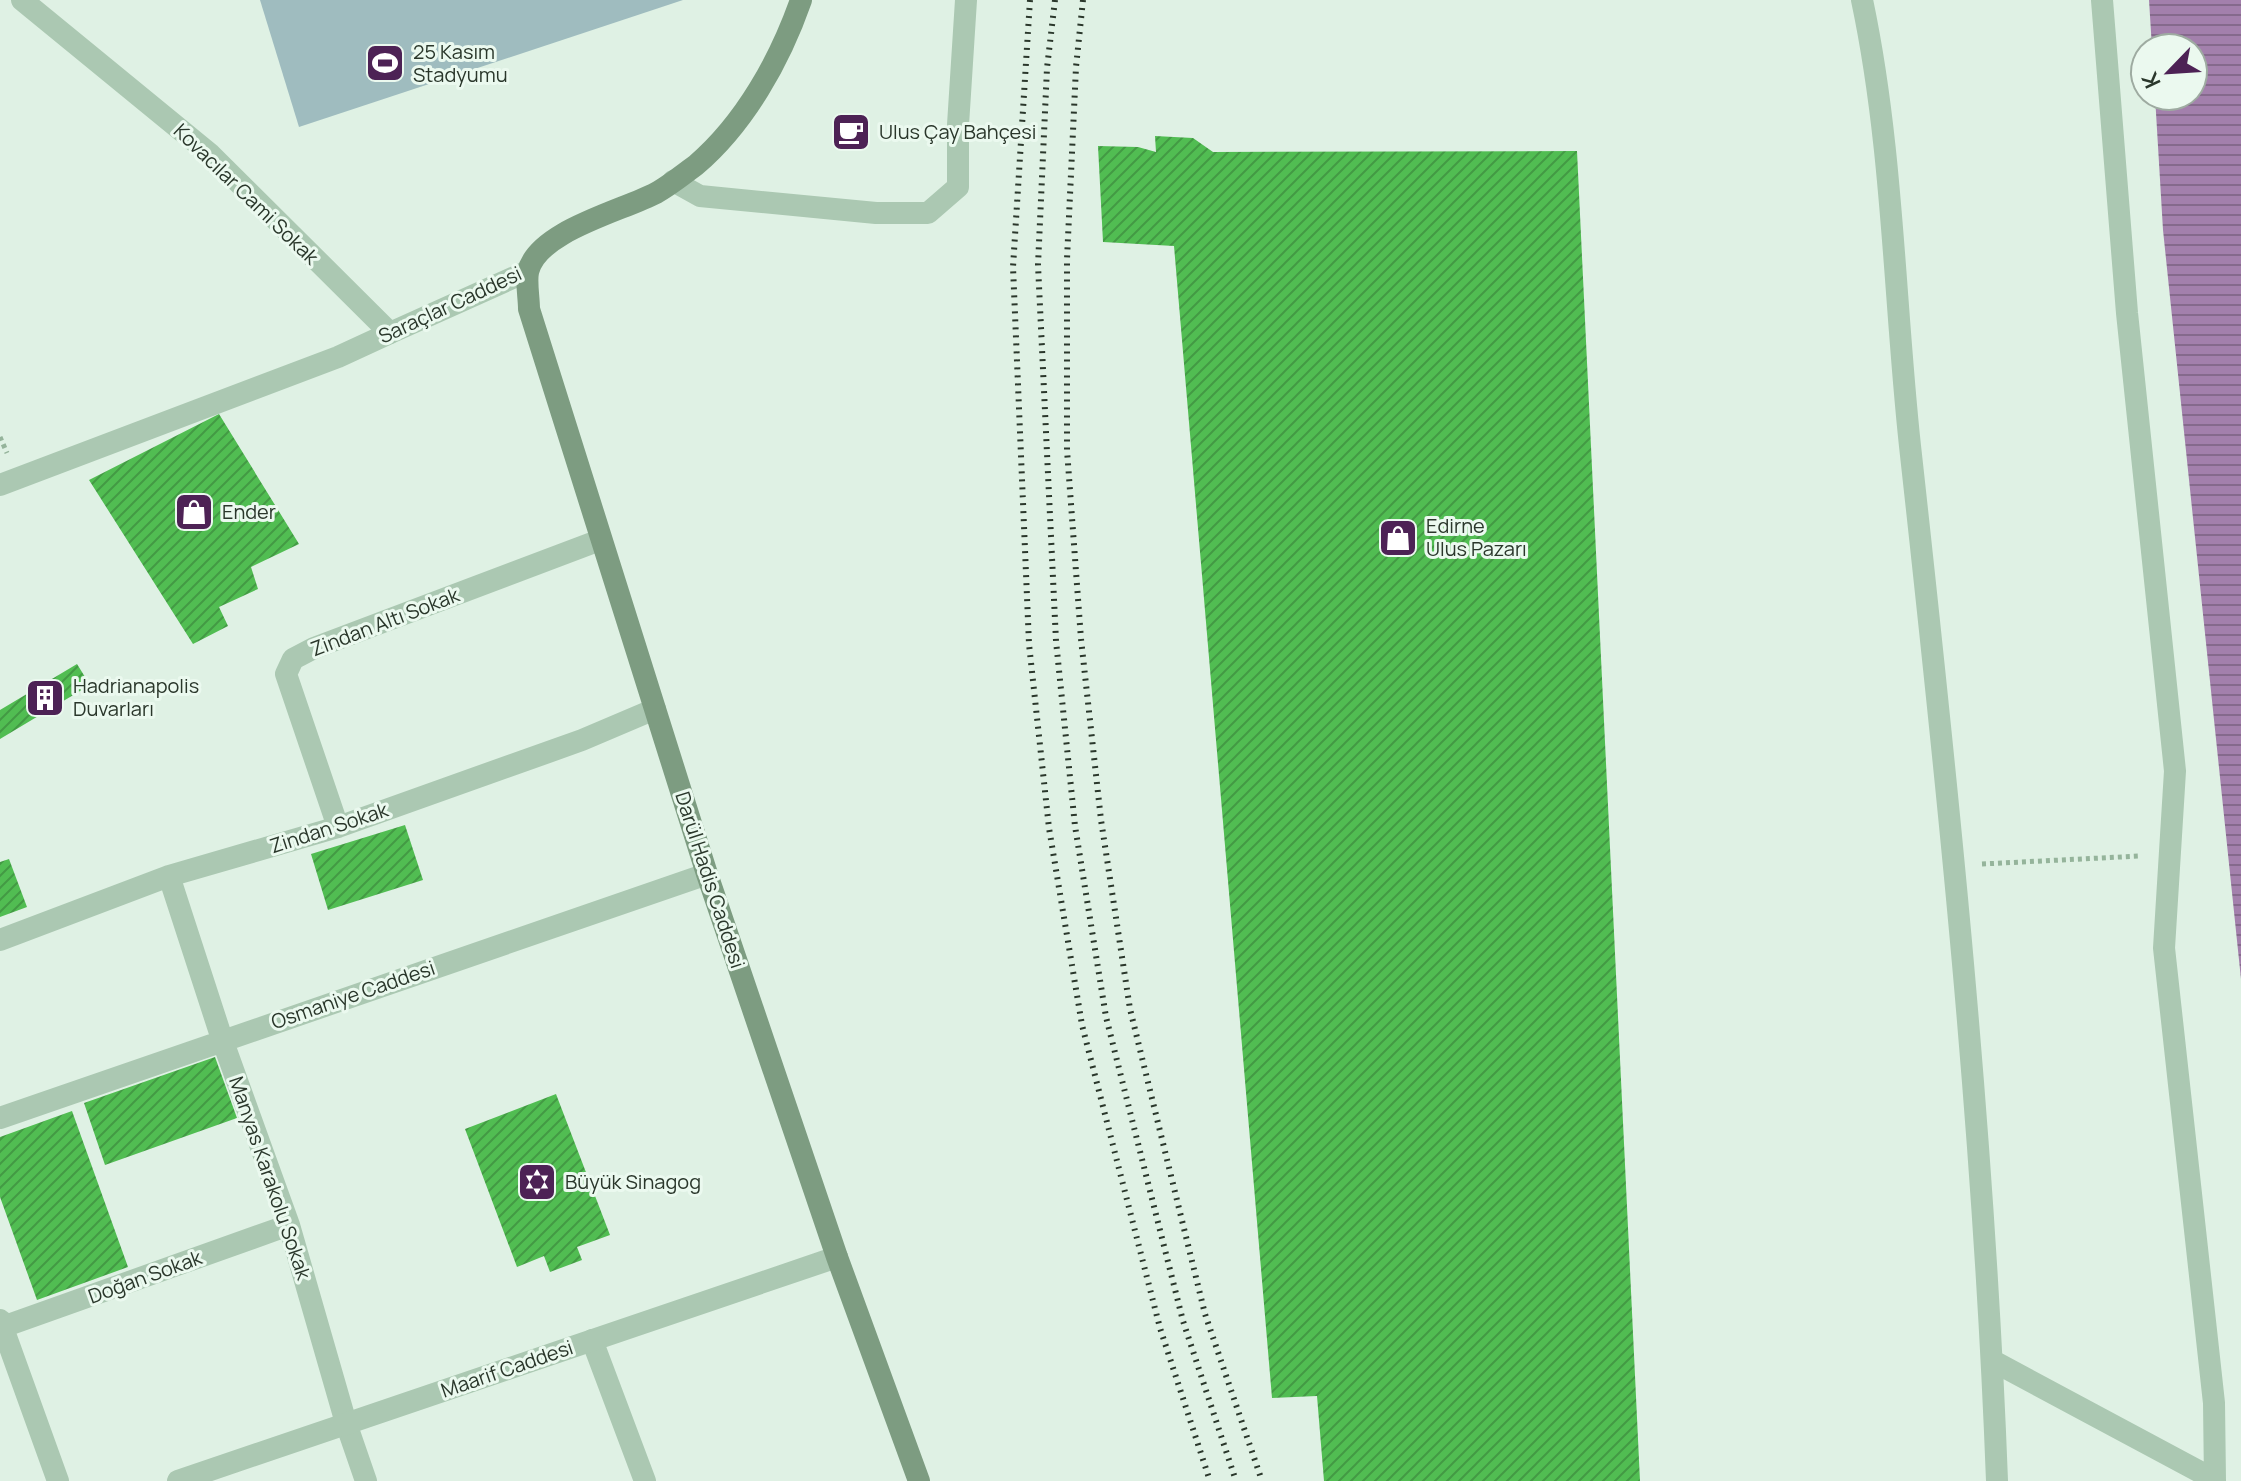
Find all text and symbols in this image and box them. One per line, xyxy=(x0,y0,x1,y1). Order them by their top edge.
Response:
north arrow xyxy=(2129,32,2209,112)
place label: 25 Kasım Stadyumu xyxy=(413,38,508,88)
sports icon: 25 Kasım Stadyumu xyxy=(364,42,406,84)
text: K xyxy=(2134,67,2167,93)
cafe icon: Ulus Çay Bahçesi xyxy=(830,111,872,153)
street label: Kovacılar Cami Sokak xyxy=(168,117,325,271)
place label: Ulus Çay Bahçesi xyxy=(879,118,1036,145)
street label: Saraçlar Caddesi xyxy=(374,260,526,350)
shop icon: Ender xyxy=(173,491,215,533)
place label: Ender xyxy=(222,498,276,525)
place label: Edirne Ulus Pazarı xyxy=(1426,512,1527,562)
shop icon: Edirne Ulus Pazarı xyxy=(1377,517,1419,559)
street label: Zindan Altı Sokak xyxy=(307,580,464,662)
place label: Hadrianapolis Duvarları xyxy=(73,672,199,722)
building icon: Hadrianapolis Duvarları xyxy=(24,677,66,719)
street label: Darül Hadis Caddesi xyxy=(669,788,752,972)
street label: Zindan Sokak xyxy=(266,795,392,859)
street label: Osmaniye Caddesi xyxy=(267,954,438,1035)
street label: Manyas Karakolu Sokak xyxy=(223,1073,318,1284)
synagogue icon: Büyük Sinagog xyxy=(516,1161,558,1203)
place label: Büyük Sinagog xyxy=(565,1168,701,1195)
street label: Doğan Sokak xyxy=(84,1243,206,1310)
street label: Maarif Caddesi xyxy=(437,1333,576,1404)

